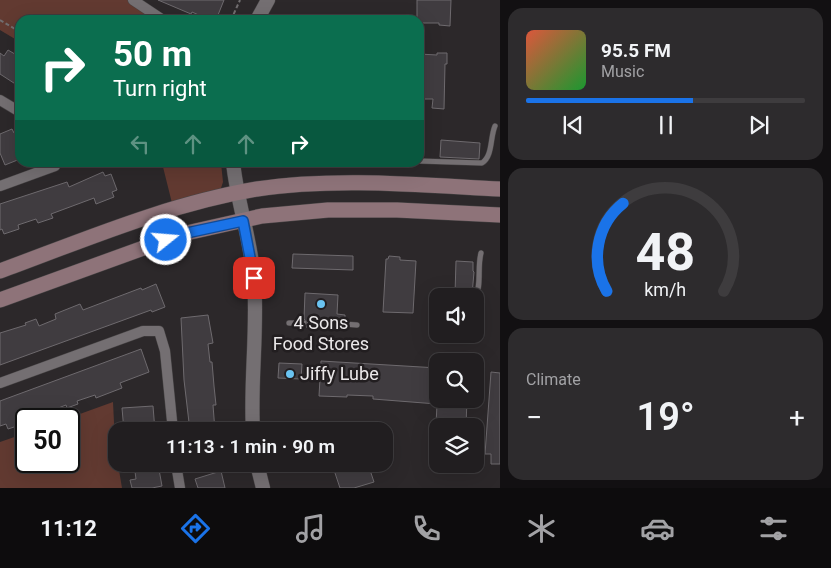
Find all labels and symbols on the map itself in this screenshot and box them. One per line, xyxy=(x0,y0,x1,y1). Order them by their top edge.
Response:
position arrow xyxy=(139,213,191,265)
pin xyxy=(233,257,275,299)
marker: 4 Sons Food Stores xyxy=(315,298,327,310)
place label: 4 Sons Food Stores xyxy=(273,312,369,354)
place label: Jiffy Lube xyxy=(300,363,379,384)
marker: Jiffy Lube xyxy=(284,368,296,380)
speed limit sign: 50 xyxy=(15,408,80,473)

